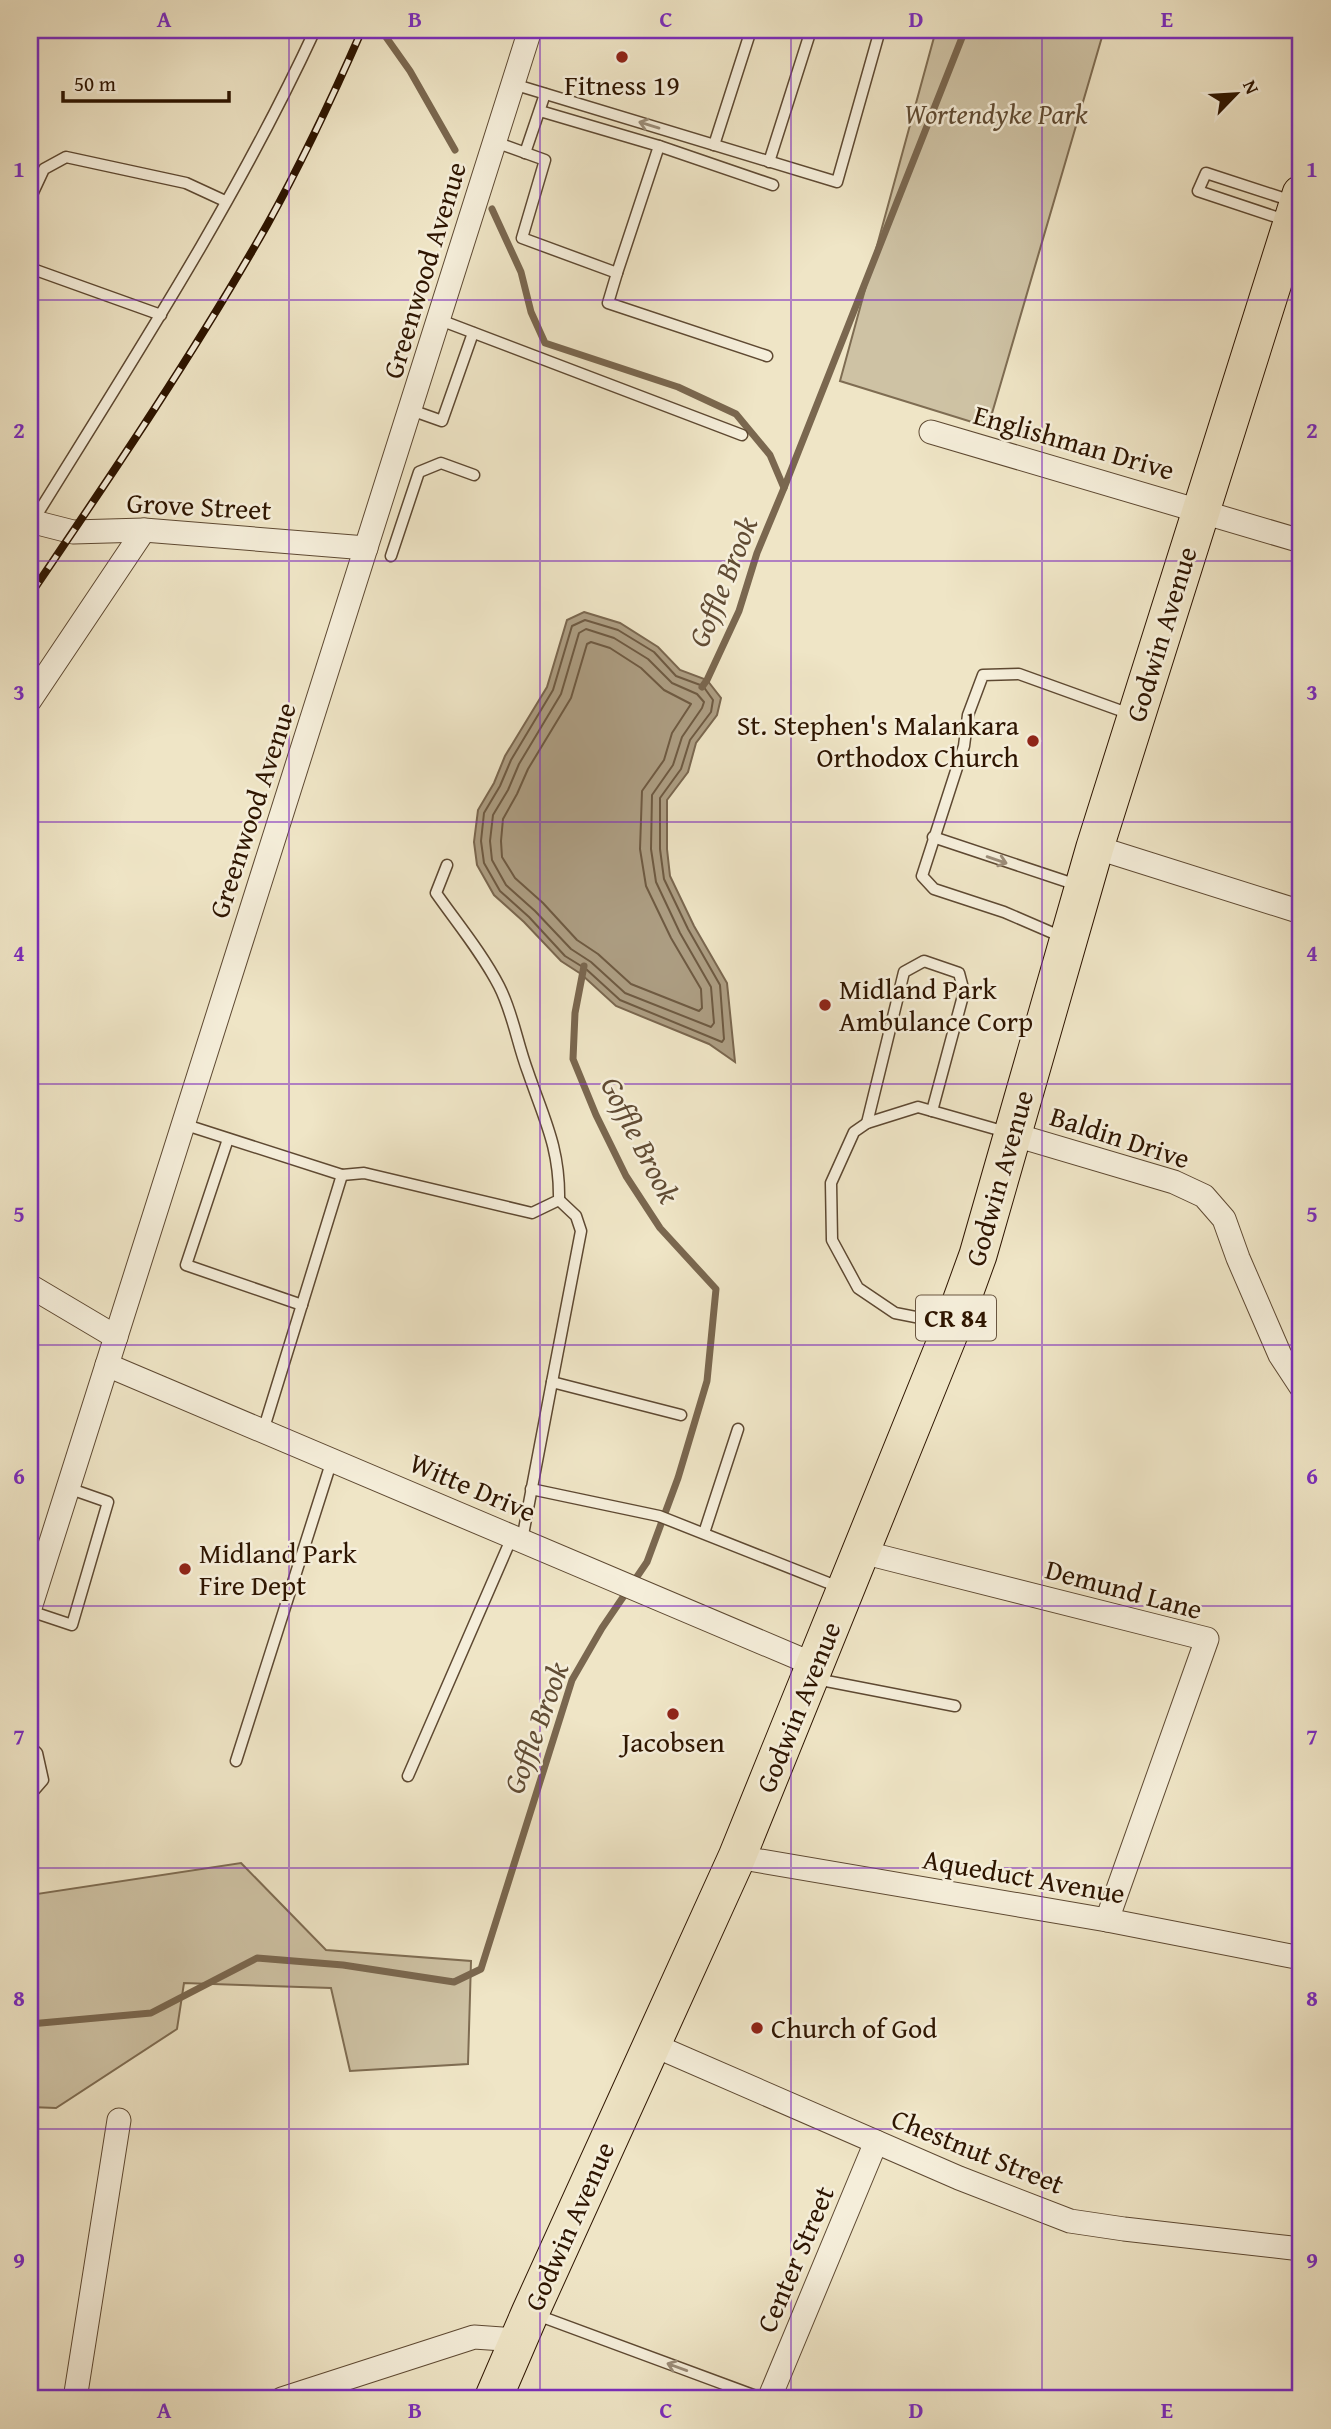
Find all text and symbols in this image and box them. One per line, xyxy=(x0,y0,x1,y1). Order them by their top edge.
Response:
text: A xyxy=(157,2,172,35)
text: B xyxy=(408,2,422,35)
text: C xyxy=(659,2,673,35)
text: D xyxy=(909,2,924,35)
text: E xyxy=(1161,2,1173,35)
marker: Fitness 19 xyxy=(614,49,630,65)
scale bar xyxy=(63,60,229,104)
north arrow xyxy=(1202,60,1272,130)
place label: Fitness 19 xyxy=(564,64,680,105)
text: 50 m xyxy=(74,68,116,99)
text: N xyxy=(1236,75,1267,99)
park label: Wortendyke Park xyxy=(904,93,1088,134)
one-way arrow xyxy=(638,118,660,131)
text: 1 xyxy=(13,152,25,185)
text: 1 xyxy=(1306,152,1318,185)
street label: Greenwood Avenue xyxy=(371,156,476,383)
street label: Englishman Drive xyxy=(969,393,1179,490)
text: 2 xyxy=(13,413,25,446)
text: 2 xyxy=(1306,413,1318,446)
street label: Grove Street xyxy=(126,481,272,530)
water label: Goffle Brook xyxy=(676,510,768,653)
street label: Godwin Avenue xyxy=(1114,541,1207,727)
text: 3 xyxy=(13,675,25,708)
text: 3 xyxy=(1306,675,1318,708)
street label: Greenwood Avenue xyxy=(197,697,306,923)
place label: St. Stephen's Malankara Orthodox Church xyxy=(737,704,1020,777)
marker: St. Stephen's Malankara Orthodox Church xyxy=(1025,733,1041,749)
one-way arrow xyxy=(986,855,1008,867)
text: 4 xyxy=(13,936,25,969)
text: 4 xyxy=(1306,936,1318,969)
place label: Midland Park Ambulance Corp xyxy=(839,968,1033,1041)
marker: Midland Park Ambulance Corp xyxy=(817,997,833,1013)
water label: Goffle Brook xyxy=(590,1068,692,1211)
street label: Godwin Avenue xyxy=(954,1085,1043,1271)
street label: Baldin Drive xyxy=(1045,1095,1195,1178)
text: 5 xyxy=(13,1197,25,1230)
text: 5 xyxy=(1306,1197,1318,1230)
road number: CR 84 xyxy=(916,1296,996,1340)
street label: Witte Drive xyxy=(404,1442,543,1532)
text: 6 xyxy=(13,1459,25,1492)
text: 6 xyxy=(1306,1459,1318,1492)
place label: Midland Park Fire Dept xyxy=(199,1532,358,1605)
street label: Demund Lane xyxy=(1041,1548,1207,1629)
marker: Midland Park Fire Dept xyxy=(177,1561,193,1577)
street label: Godwin Avenue xyxy=(745,1615,851,1799)
water label: Goffle Brook xyxy=(491,1655,579,1800)
marker: Jacobsen xyxy=(665,1706,681,1722)
text: 7 xyxy=(13,1720,25,1753)
text: 7 xyxy=(1306,1720,1318,1753)
place label: Jacobsen xyxy=(618,1721,725,1762)
street label: Aqueduct Avenue xyxy=(920,1838,1128,1913)
text: 8 xyxy=(13,1981,25,2014)
text: 8 xyxy=(1306,1981,1318,2014)
place label: Church of God xyxy=(771,2007,937,2048)
marker: Church of God xyxy=(749,2020,765,2036)
street label: Chestnut Street xyxy=(886,2097,1071,2204)
street label: Godwin Avenue xyxy=(513,2135,624,2317)
street label: Center Street xyxy=(745,2179,844,2338)
text: 9 xyxy=(13,2243,25,2276)
text: 9 xyxy=(1306,2243,1318,2276)
one-way arrow xyxy=(666,2360,688,2372)
text: A xyxy=(157,2393,172,2426)
text: B xyxy=(408,2393,422,2426)
text: C xyxy=(659,2393,673,2426)
text: D xyxy=(909,2393,924,2426)
text: E xyxy=(1161,2393,1173,2426)

